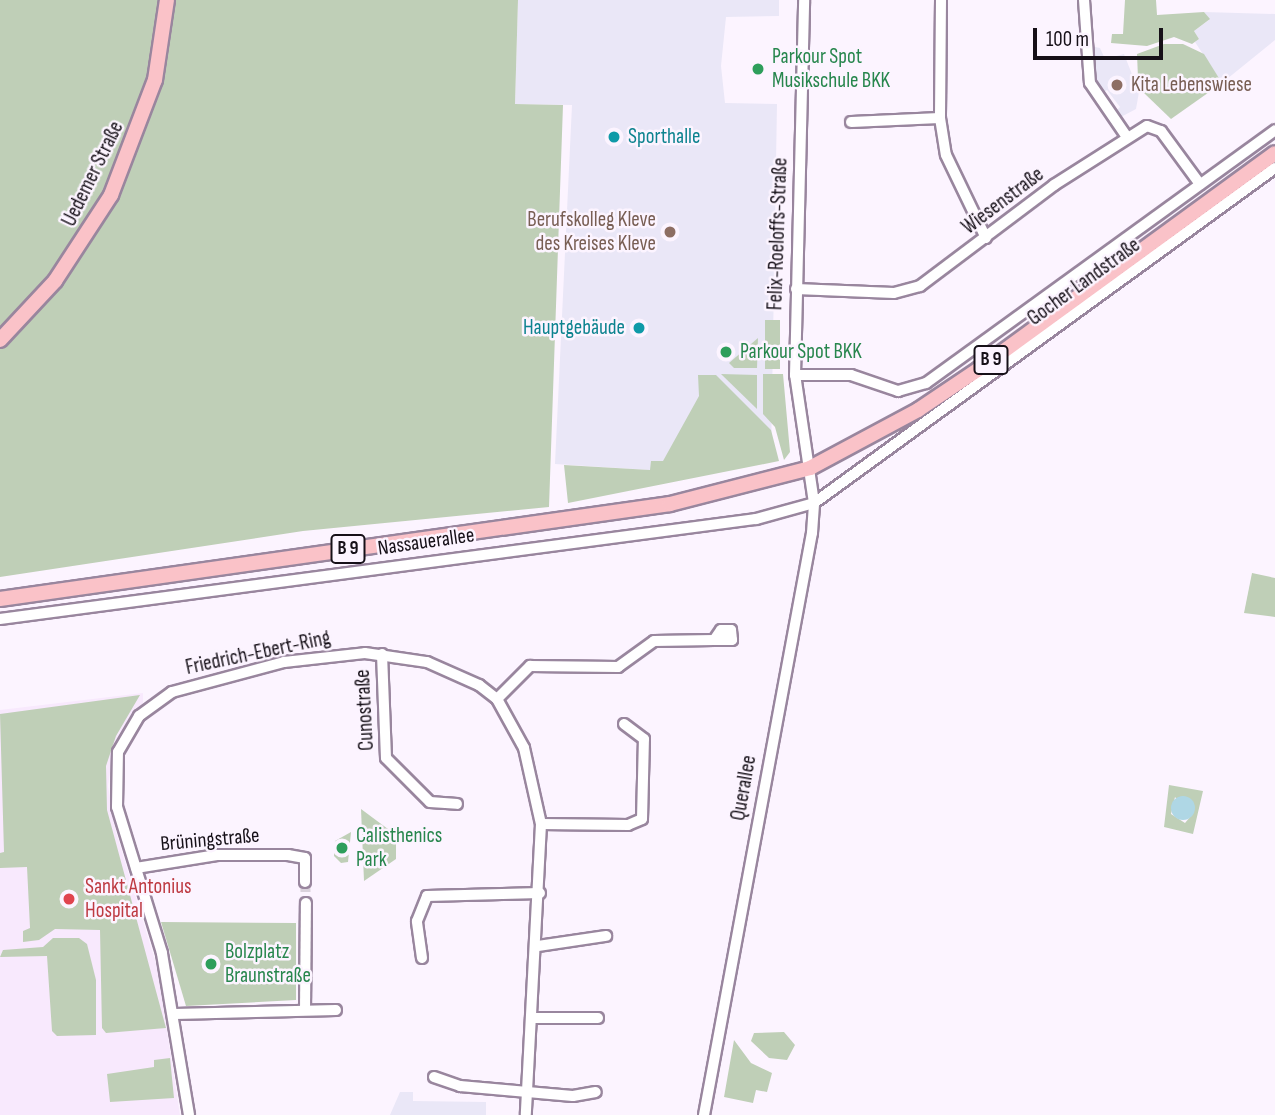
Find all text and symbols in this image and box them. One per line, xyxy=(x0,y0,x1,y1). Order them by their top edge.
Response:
scale bar xyxy=(1037,14,1166,58)
text: 100 m xyxy=(1046,27,1089,52)
place label: Parkour Spot Musikschule BKK xyxy=(772,44,890,94)
marker: Parkour Spot Musikschule BKK xyxy=(750,61,766,77)
place label: Kita Lebenswiese xyxy=(1131,72,1252,98)
marker: Kita Lebenswiese xyxy=(1109,77,1125,93)
street label: Uedemer Straße xyxy=(57,117,129,231)
place label: Sporthalle xyxy=(628,124,700,150)
marker: Sporthalle xyxy=(606,129,622,145)
street label: Felix-Roeloffs-Straße xyxy=(763,157,793,311)
street label: Wiesenstraße xyxy=(957,162,1049,240)
place label: Berufskolleg Kleve des Kreises Kleve xyxy=(527,207,656,257)
marker: Berufskolleg Kleve des Kreises Kleve xyxy=(662,224,678,240)
street label: Gocher Landstraße xyxy=(1023,233,1145,331)
place label: Hauptgebäude xyxy=(523,315,625,341)
marker: Hauptgebäude xyxy=(631,320,647,336)
place label: Parkour Spot BKK xyxy=(740,339,862,365)
marker: Parkour Spot BKK xyxy=(718,344,734,360)
road number: B 9 xyxy=(974,344,1009,376)
street label: Nassauerallee xyxy=(376,523,476,561)
road number: B 9 xyxy=(330,534,366,564)
street label: Friedrich-Ebert-Ring xyxy=(183,625,333,681)
street label: Cunostraße xyxy=(350,669,380,751)
street label: Querallee xyxy=(726,753,762,823)
street label: Brüningstraße xyxy=(159,823,261,857)
place label: Calisthenics Park xyxy=(356,823,442,873)
marker: Calisthenics Park xyxy=(334,840,350,856)
place label: Sankt Antonius Hospital xyxy=(85,874,192,924)
marker: Sankt Antonius Hospital xyxy=(59,889,79,909)
place label: Bolzplatz Braunstraße xyxy=(225,939,311,989)
marker: Bolzplatz Braunstraße xyxy=(203,956,219,972)

